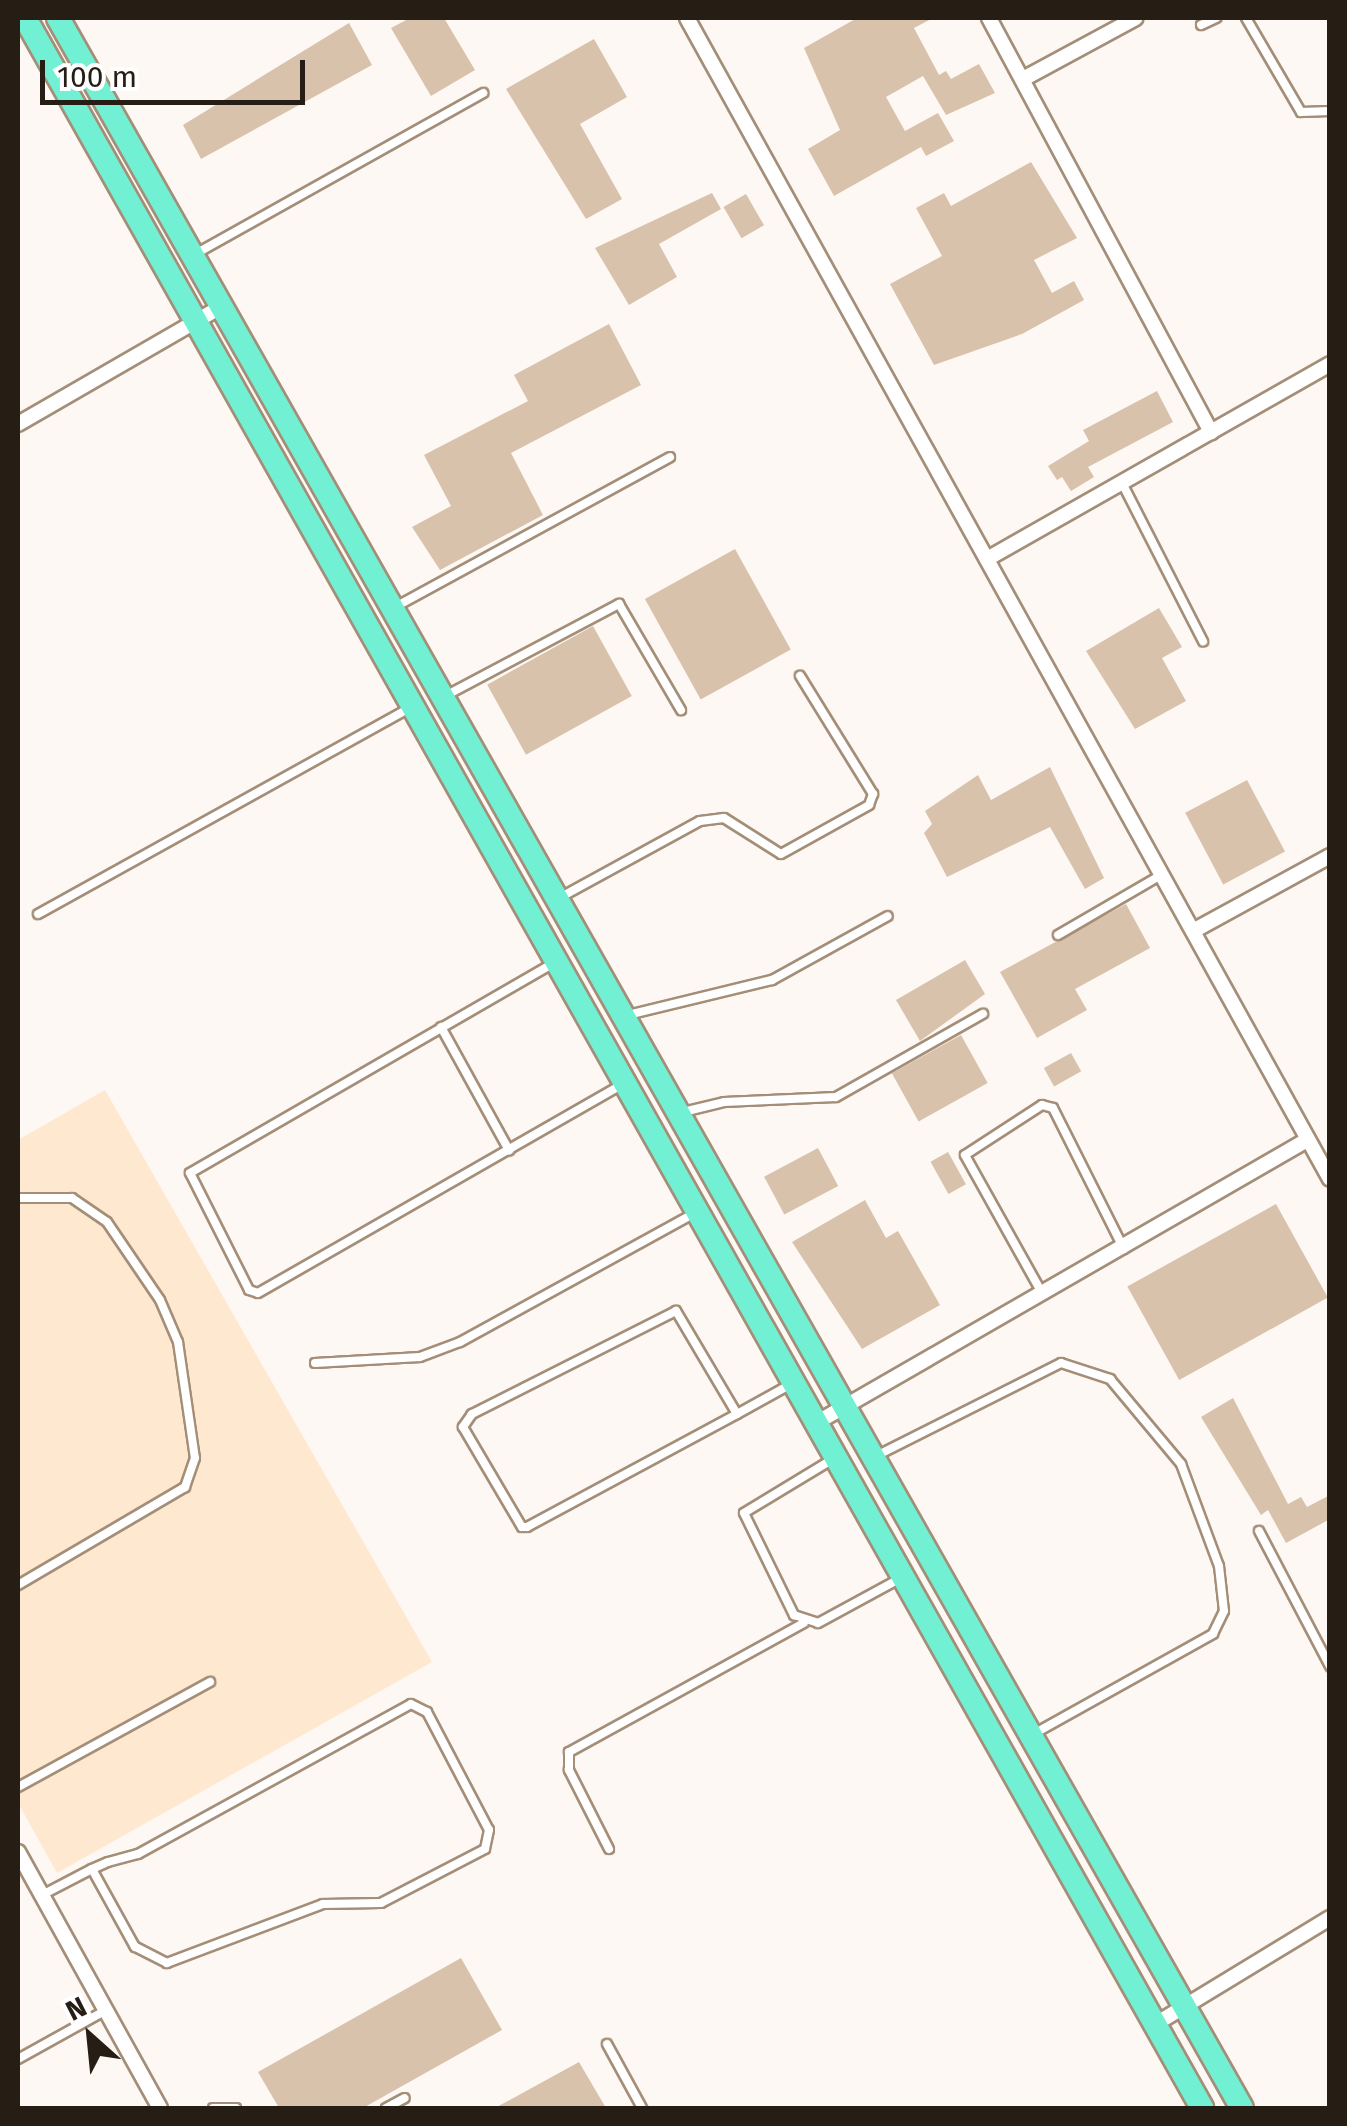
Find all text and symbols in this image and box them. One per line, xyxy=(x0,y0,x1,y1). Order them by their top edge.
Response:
scale bar xyxy=(45,40,310,102)
text: 100 m xyxy=(57,59,137,95)
north arrow xyxy=(40,1986,140,2086)
text: N xyxy=(60,1990,92,2028)

